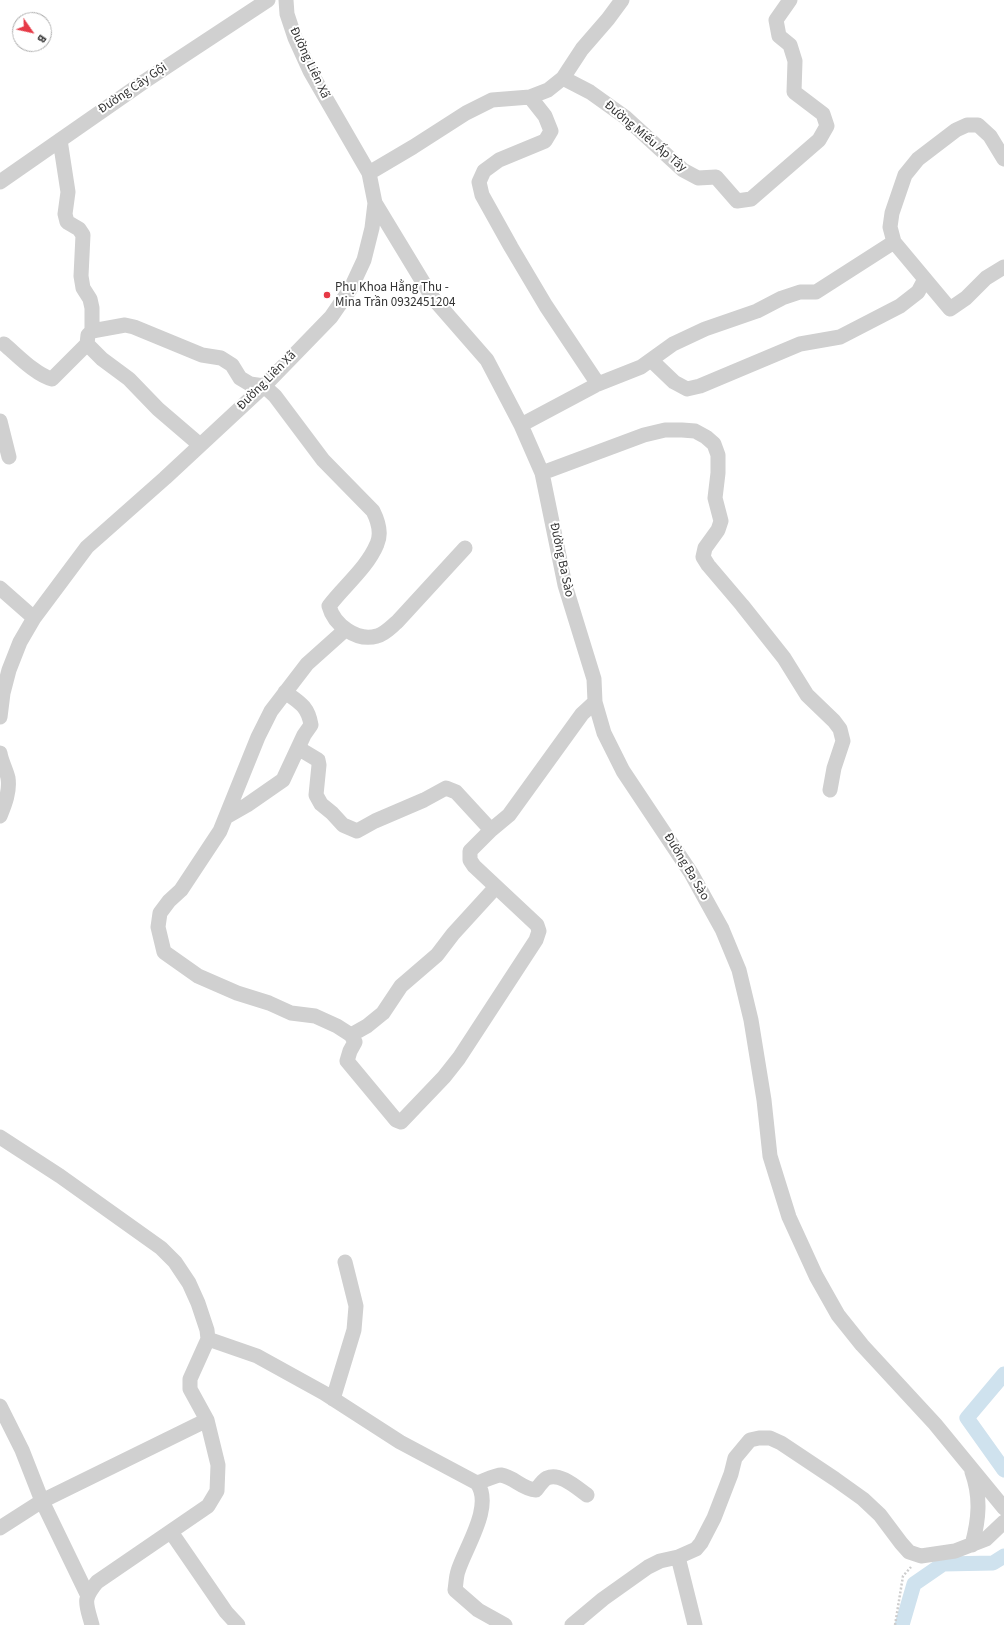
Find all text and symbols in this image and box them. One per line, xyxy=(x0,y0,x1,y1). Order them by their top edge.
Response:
north arrow xyxy=(12,12,52,52)
street label: Đường Liên Xã xyxy=(286,25,332,101)
text: B xyxy=(33,31,50,45)
street label: Đường Cây Gội xyxy=(96,60,170,118)
street label: Đường Miếu Ấp Tây xyxy=(601,98,689,176)
place label: Phụ Khoa Hằng Thu - Mina Trần 0932451204 xyxy=(335,280,455,311)
marker: Phụ Khoa Hằng Thu - Mina Trần 0932451204 xyxy=(322,290,332,300)
street label: Đường Liên Xã xyxy=(234,348,300,414)
street label: Đường Ba Sào xyxy=(545,521,577,599)
street label: Đường Ba Sào xyxy=(660,830,712,904)

